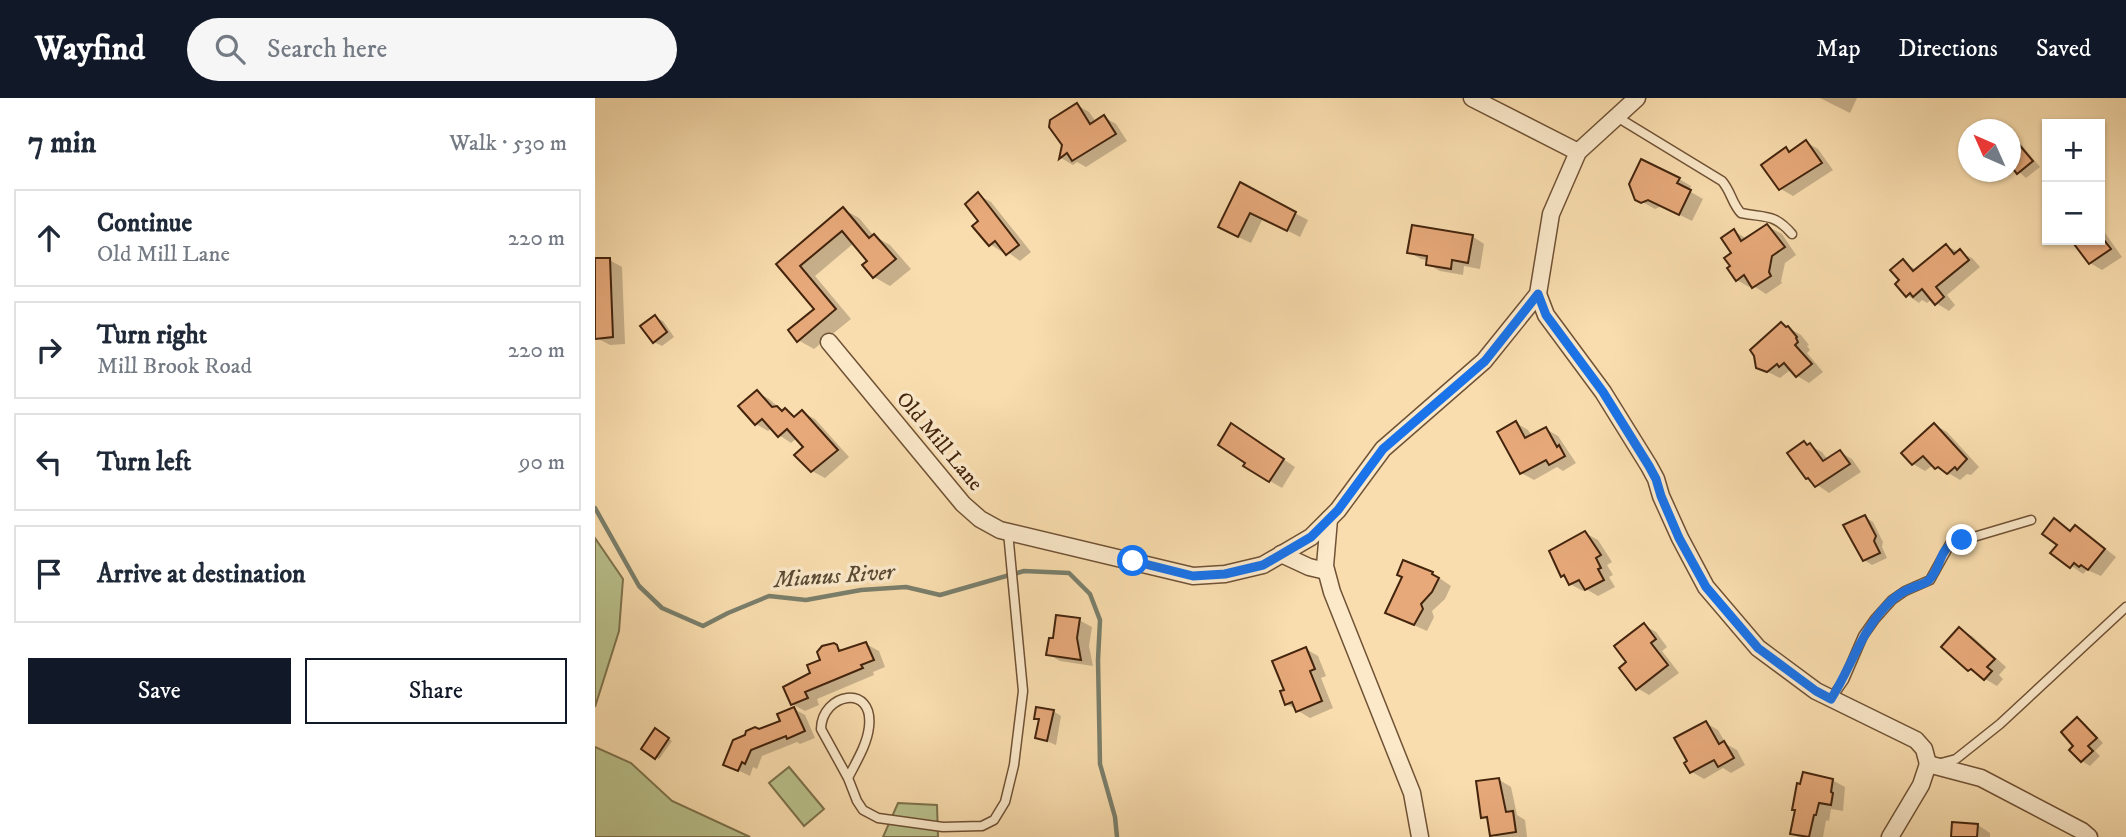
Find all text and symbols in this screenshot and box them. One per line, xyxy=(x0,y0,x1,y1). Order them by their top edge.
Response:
search box xyxy=(187,18,677,81)
text: Wayfind xyxy=(35,29,145,70)
icon: search xyxy=(211,30,249,68)
text: Search here xyxy=(267,33,387,66)
text: Map xyxy=(1816,34,1861,64)
text: Directions xyxy=(1899,34,1998,64)
text: Saved xyxy=(2036,34,2091,64)
north arrow xyxy=(1958,119,2021,182)
map controls xyxy=(2042,119,2105,245)
button: + xyxy=(2042,119,2105,182)
text: 7 min xyxy=(28,125,96,162)
text: Walk · 530 m xyxy=(449,129,567,158)
button: − xyxy=(2042,182,2105,245)
text: Continue xyxy=(97,207,192,240)
icon: ahead xyxy=(30,219,68,257)
text: 220 m xyxy=(508,224,565,253)
text: Old Mill Lane xyxy=(97,240,230,269)
text: Turn right xyxy=(97,319,207,352)
icon: right xyxy=(30,331,68,369)
text: 220 m xyxy=(508,336,565,365)
text: Mill Brook Road xyxy=(97,352,252,381)
street label: Old Mill Lane xyxy=(890,387,988,497)
icon: left xyxy=(30,443,68,481)
text: Turn left xyxy=(97,446,191,479)
text: 90 m xyxy=(519,448,565,477)
route end xyxy=(1946,524,1977,555)
route start xyxy=(1117,545,1148,576)
icon: arrive xyxy=(30,555,68,593)
text: Arrive at destination xyxy=(97,558,306,591)
water label: Mianus River xyxy=(771,558,897,595)
button: Save xyxy=(28,658,291,724)
button: Share xyxy=(305,658,567,724)

